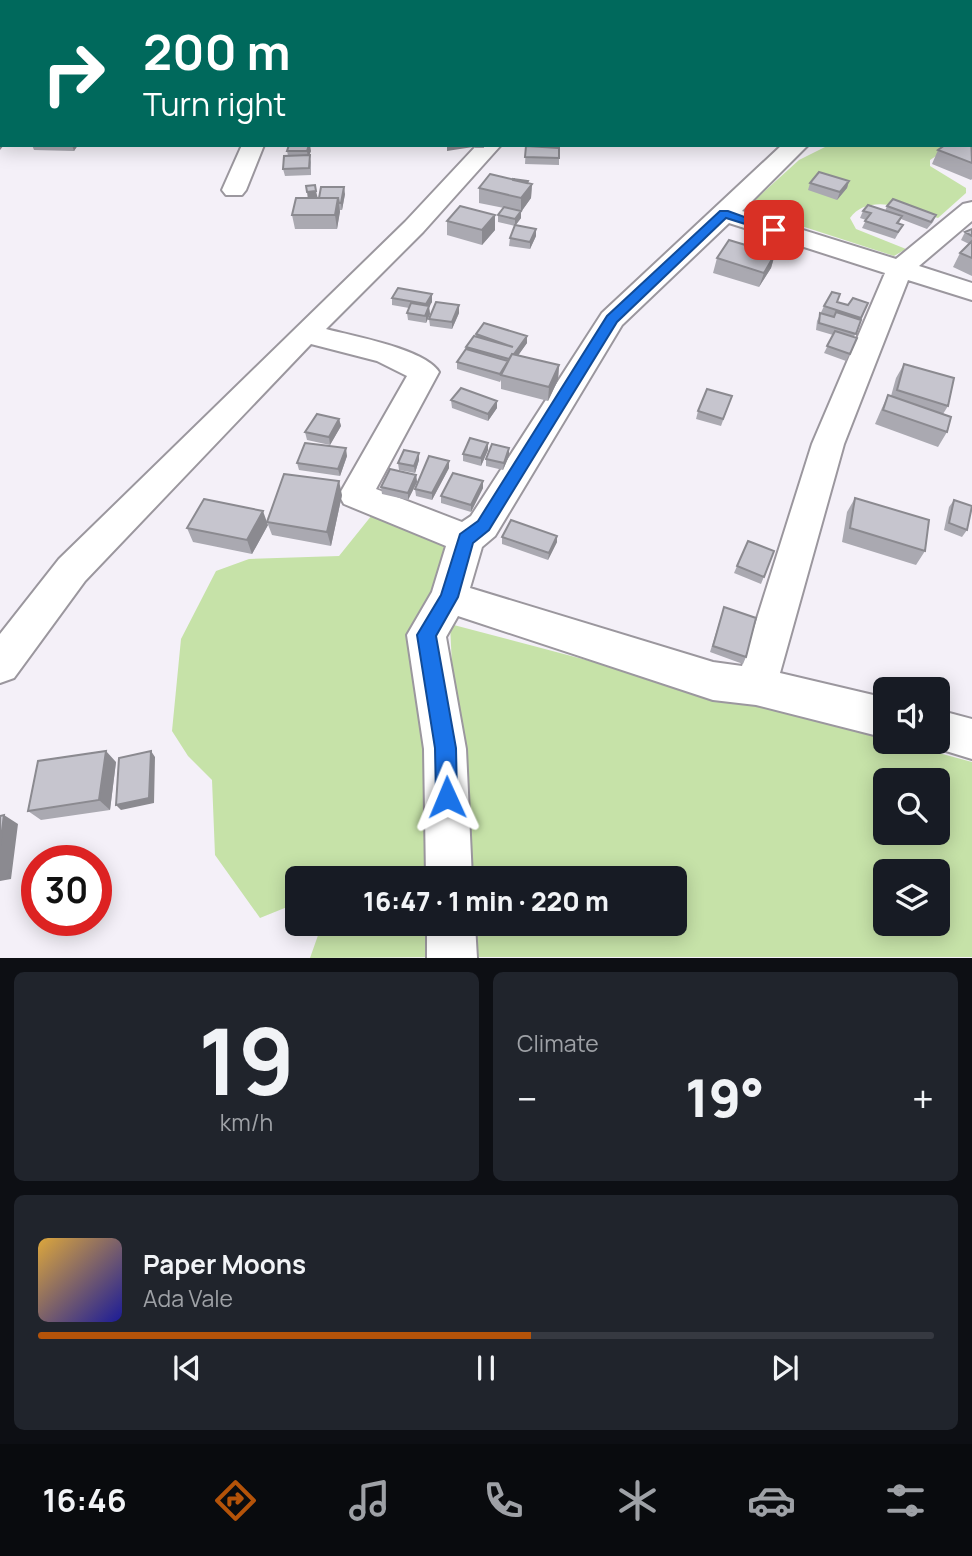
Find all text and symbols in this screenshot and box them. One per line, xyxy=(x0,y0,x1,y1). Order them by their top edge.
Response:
text: 200 m xyxy=(143,18,291,85)
icon: right xyxy=(28,28,119,119)
text: Turn right xyxy=(143,82,286,126)
pin xyxy=(744,200,804,260)
icon: arrive xyxy=(755,211,793,249)
map controls xyxy=(873,677,950,936)
button: sound xyxy=(873,677,950,754)
position arrow xyxy=(410,760,484,834)
button: search xyxy=(873,768,950,845)
speed limit sign: 30 xyxy=(21,845,112,936)
button: layers xyxy=(873,859,950,936)
text: 16:47 · 1 min · 220 m xyxy=(363,883,609,919)
text: 19 xyxy=(198,998,295,1122)
text: Climate xyxy=(517,1027,599,1059)
text: 19° xyxy=(685,1062,764,1133)
text: − xyxy=(517,1072,538,1124)
text: + xyxy=(912,1072,934,1124)
text: km/h xyxy=(220,1106,273,1138)
text: Paper Moons xyxy=(143,1246,306,1282)
text: Ada Vale xyxy=(143,1282,233,1314)
icon: previous xyxy=(168,1349,206,1387)
icon: pause xyxy=(467,1349,505,1387)
icon: next xyxy=(766,1349,804,1387)
icon: directions xyxy=(211,1476,260,1525)
icon: music xyxy=(345,1476,394,1525)
icon: phone xyxy=(479,1476,528,1525)
icon: climate xyxy=(613,1476,662,1525)
icon: car xyxy=(747,1476,796,1525)
icon: filters xyxy=(881,1476,930,1525)
text: 16:46 xyxy=(42,1478,127,1522)

